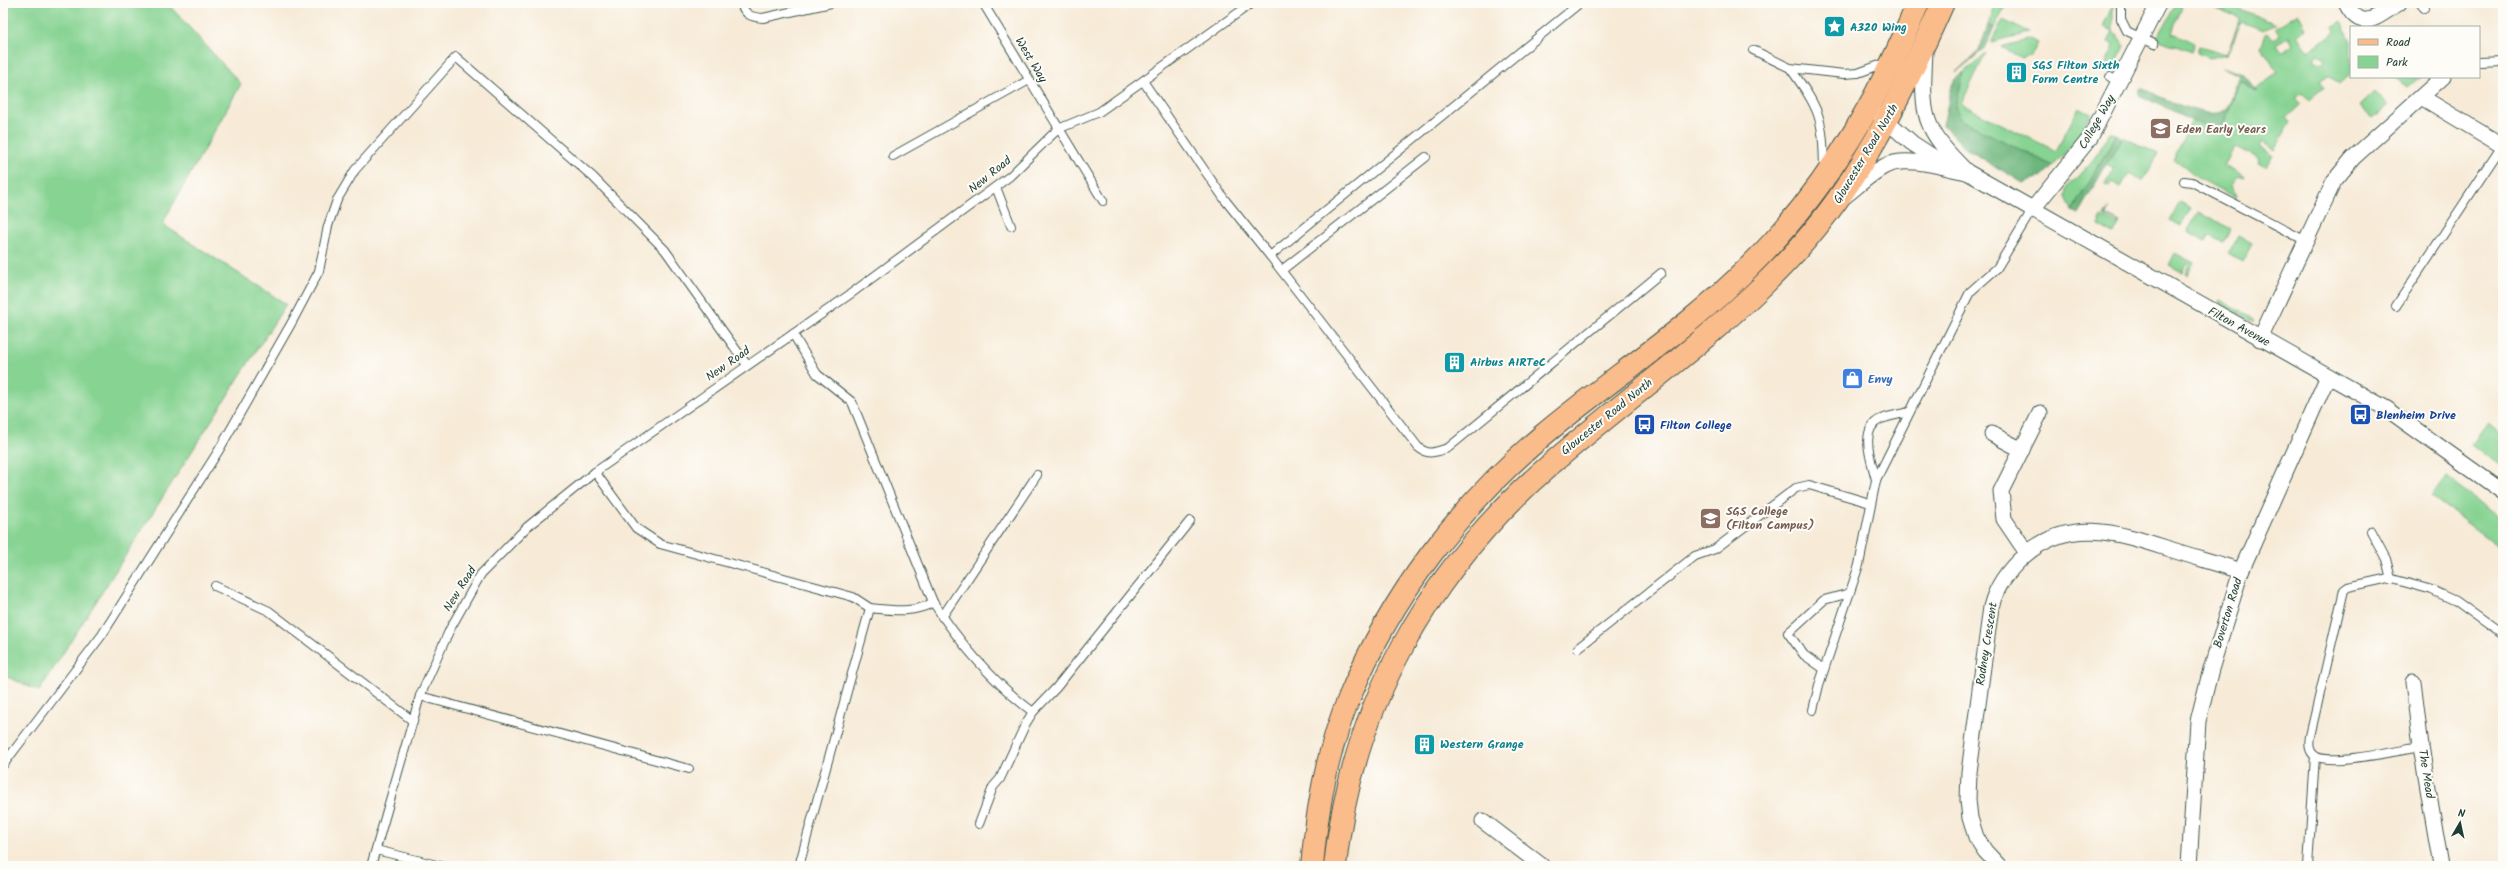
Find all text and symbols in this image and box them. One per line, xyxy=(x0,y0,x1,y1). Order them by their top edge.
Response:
place icon: A320 Wing xyxy=(1821,14,1847,40)
place label: A320 Wing xyxy=(1850,18,1907,37)
legend xyxy=(2350,26,2480,78)
text: Road xyxy=(2386,33,2411,52)
street label: West Way xyxy=(1010,34,1052,87)
text: Park xyxy=(2386,53,2408,72)
place label: SGS Filton Sixth Form Centre xyxy=(2032,56,2120,89)
building icon: SGS Filton Sixth Form Centre xyxy=(2004,59,2030,85)
street label: College Way xyxy=(2074,91,2121,153)
street label: Gloucester Road North xyxy=(1829,100,1903,208)
school or university icon: Eden Early Years xyxy=(2148,116,2174,142)
place label: Eden Early Years xyxy=(2176,120,2266,139)
street label: New Road xyxy=(964,151,1016,198)
street label: Filton Avenue xyxy=(2204,302,2274,352)
street label: New Road xyxy=(702,341,755,386)
building icon: Airbus AIRTeC xyxy=(1442,349,1468,375)
place label: Airbus AIRTeC xyxy=(1470,353,1546,372)
shop icon: Envy xyxy=(1839,366,1865,392)
place label: Envy xyxy=(1868,370,1893,389)
street label: Gloucester Road North xyxy=(1557,374,1657,460)
bus stop icon: Blenheim Drive xyxy=(2348,402,2374,428)
place label: Blenheim Drive xyxy=(2376,406,2456,425)
bus stop icon: Filton College xyxy=(1632,412,1658,438)
place label: Filton College xyxy=(1660,416,1732,435)
place label: SGS College (Filton Campus) xyxy=(1726,502,1814,535)
school or university icon: SGS College (Filton Campus) xyxy=(1698,505,1724,531)
street label: New Road xyxy=(439,562,482,615)
street label: Boverton Road xyxy=(2208,574,2248,651)
street label: Rodney Crescent xyxy=(1971,601,2003,687)
building icon: Western Grange xyxy=(1412,731,1438,757)
place label: Western Grange xyxy=(1440,735,1524,754)
street label: The Mead xyxy=(2413,748,2439,801)
north arrow xyxy=(2440,803,2480,843)
text: N xyxy=(2457,805,2466,824)

